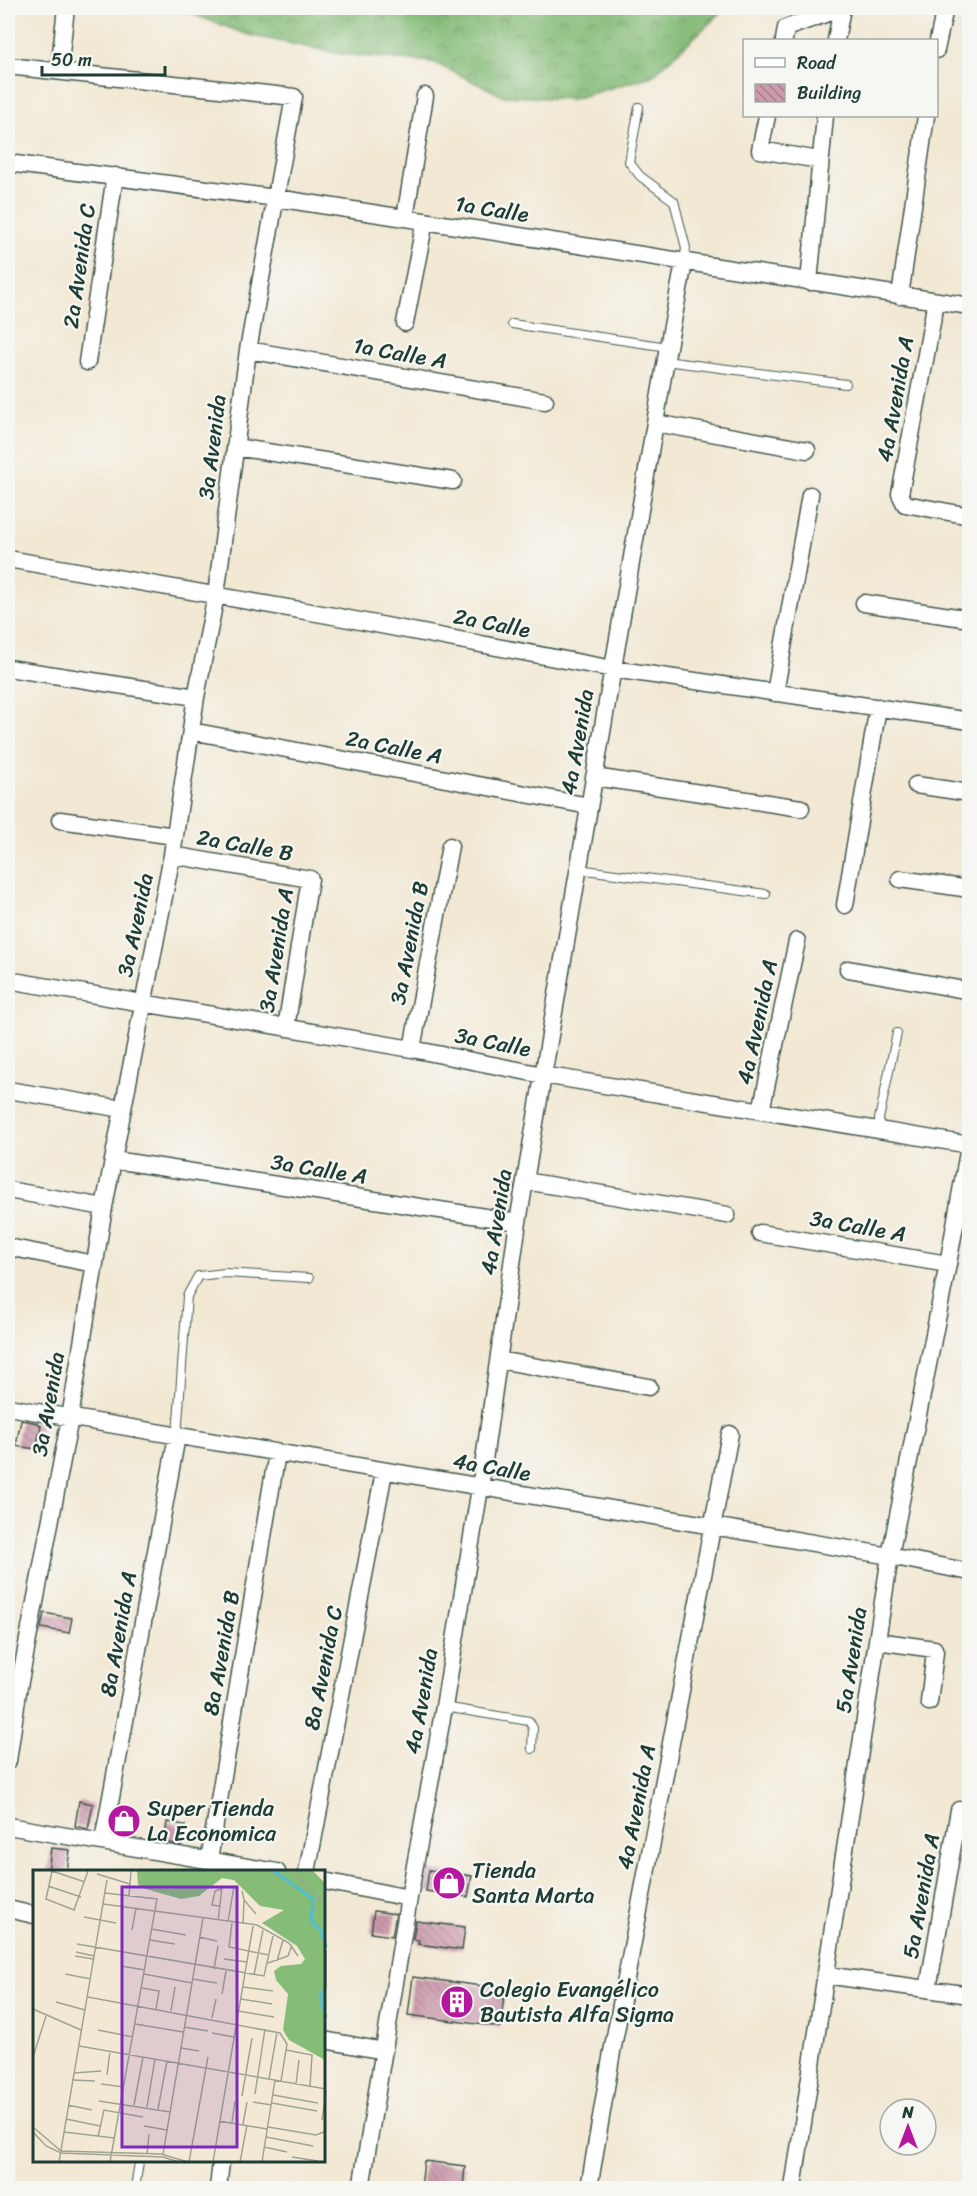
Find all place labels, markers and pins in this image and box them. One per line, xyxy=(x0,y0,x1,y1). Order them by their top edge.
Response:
place label: Super Tienda La Economica xyxy=(147,1789,277,1853)
shop icon: Super Tienda La Economica xyxy=(106,1803,142,1839)
place label: Tienda Santa Marta xyxy=(472,1851,595,1915)
shop icon: Tienda Santa Marta xyxy=(431,1865,467,1901)
place label: Colegio Evangélico Bautista Alfa Sigma xyxy=(480,1970,674,2034)
building icon: Colegio Evangélico Bautista Alfa Sigma xyxy=(439,1984,475,2020)

